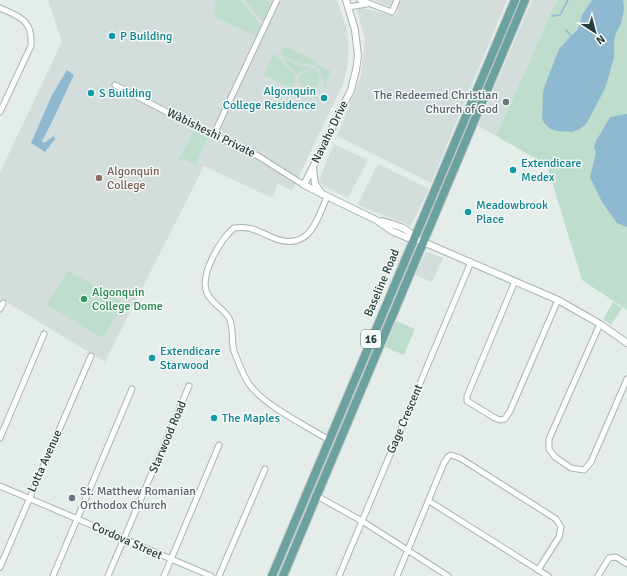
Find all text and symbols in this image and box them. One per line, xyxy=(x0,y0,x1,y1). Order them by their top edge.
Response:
north arrow xyxy=(575,12,615,52)
place label: P Building xyxy=(120,29,172,44)
marker: P Building xyxy=(107,31,117,41)
text: N xyxy=(594,32,608,47)
place label: Algonquin College Residence xyxy=(223,84,316,113)
place label: S Building xyxy=(99,86,151,101)
marker: S Building xyxy=(86,88,96,98)
place label: The Redeemed Christian Church of God xyxy=(374,88,498,117)
marker: Algonquin College Residence xyxy=(319,93,329,103)
marker: The Redeemed Christian Church of God xyxy=(501,97,511,107)
street label: Navaho Drive xyxy=(308,98,352,166)
street label: Wàbisheshì Private xyxy=(164,105,258,161)
place label: Extendicare Medex xyxy=(521,156,582,185)
place label: Algonquin College xyxy=(107,164,159,193)
marker: Extendicare Medex xyxy=(508,165,518,175)
marker: Algonquin College xyxy=(94,173,104,183)
place label: Meadowbrook Place xyxy=(476,198,548,227)
marker: Meadowbrook Place xyxy=(463,207,473,217)
street label: Baseline Road xyxy=(361,247,403,319)
place label: Algonquin College Dome xyxy=(92,285,163,314)
marker: Algonquin College Dome xyxy=(79,294,89,304)
road number: 16 xyxy=(361,330,381,348)
place label: Extendicare Starwood xyxy=(160,344,221,373)
marker: Extendicare Starwood xyxy=(147,353,157,363)
street label: Gage Crescent xyxy=(384,382,426,456)
street label: Starwood Road xyxy=(146,398,190,476)
place label: The Maples xyxy=(222,411,280,426)
marker: The Maples xyxy=(209,413,219,423)
street label: Lotta Avenue xyxy=(25,427,65,495)
place label: St. Matthew Romanian Orthodox Church xyxy=(80,484,196,513)
marker: St. Matthew Romanian Orthodox Church xyxy=(67,493,77,503)
street label: Cordova Street xyxy=(89,519,165,563)

